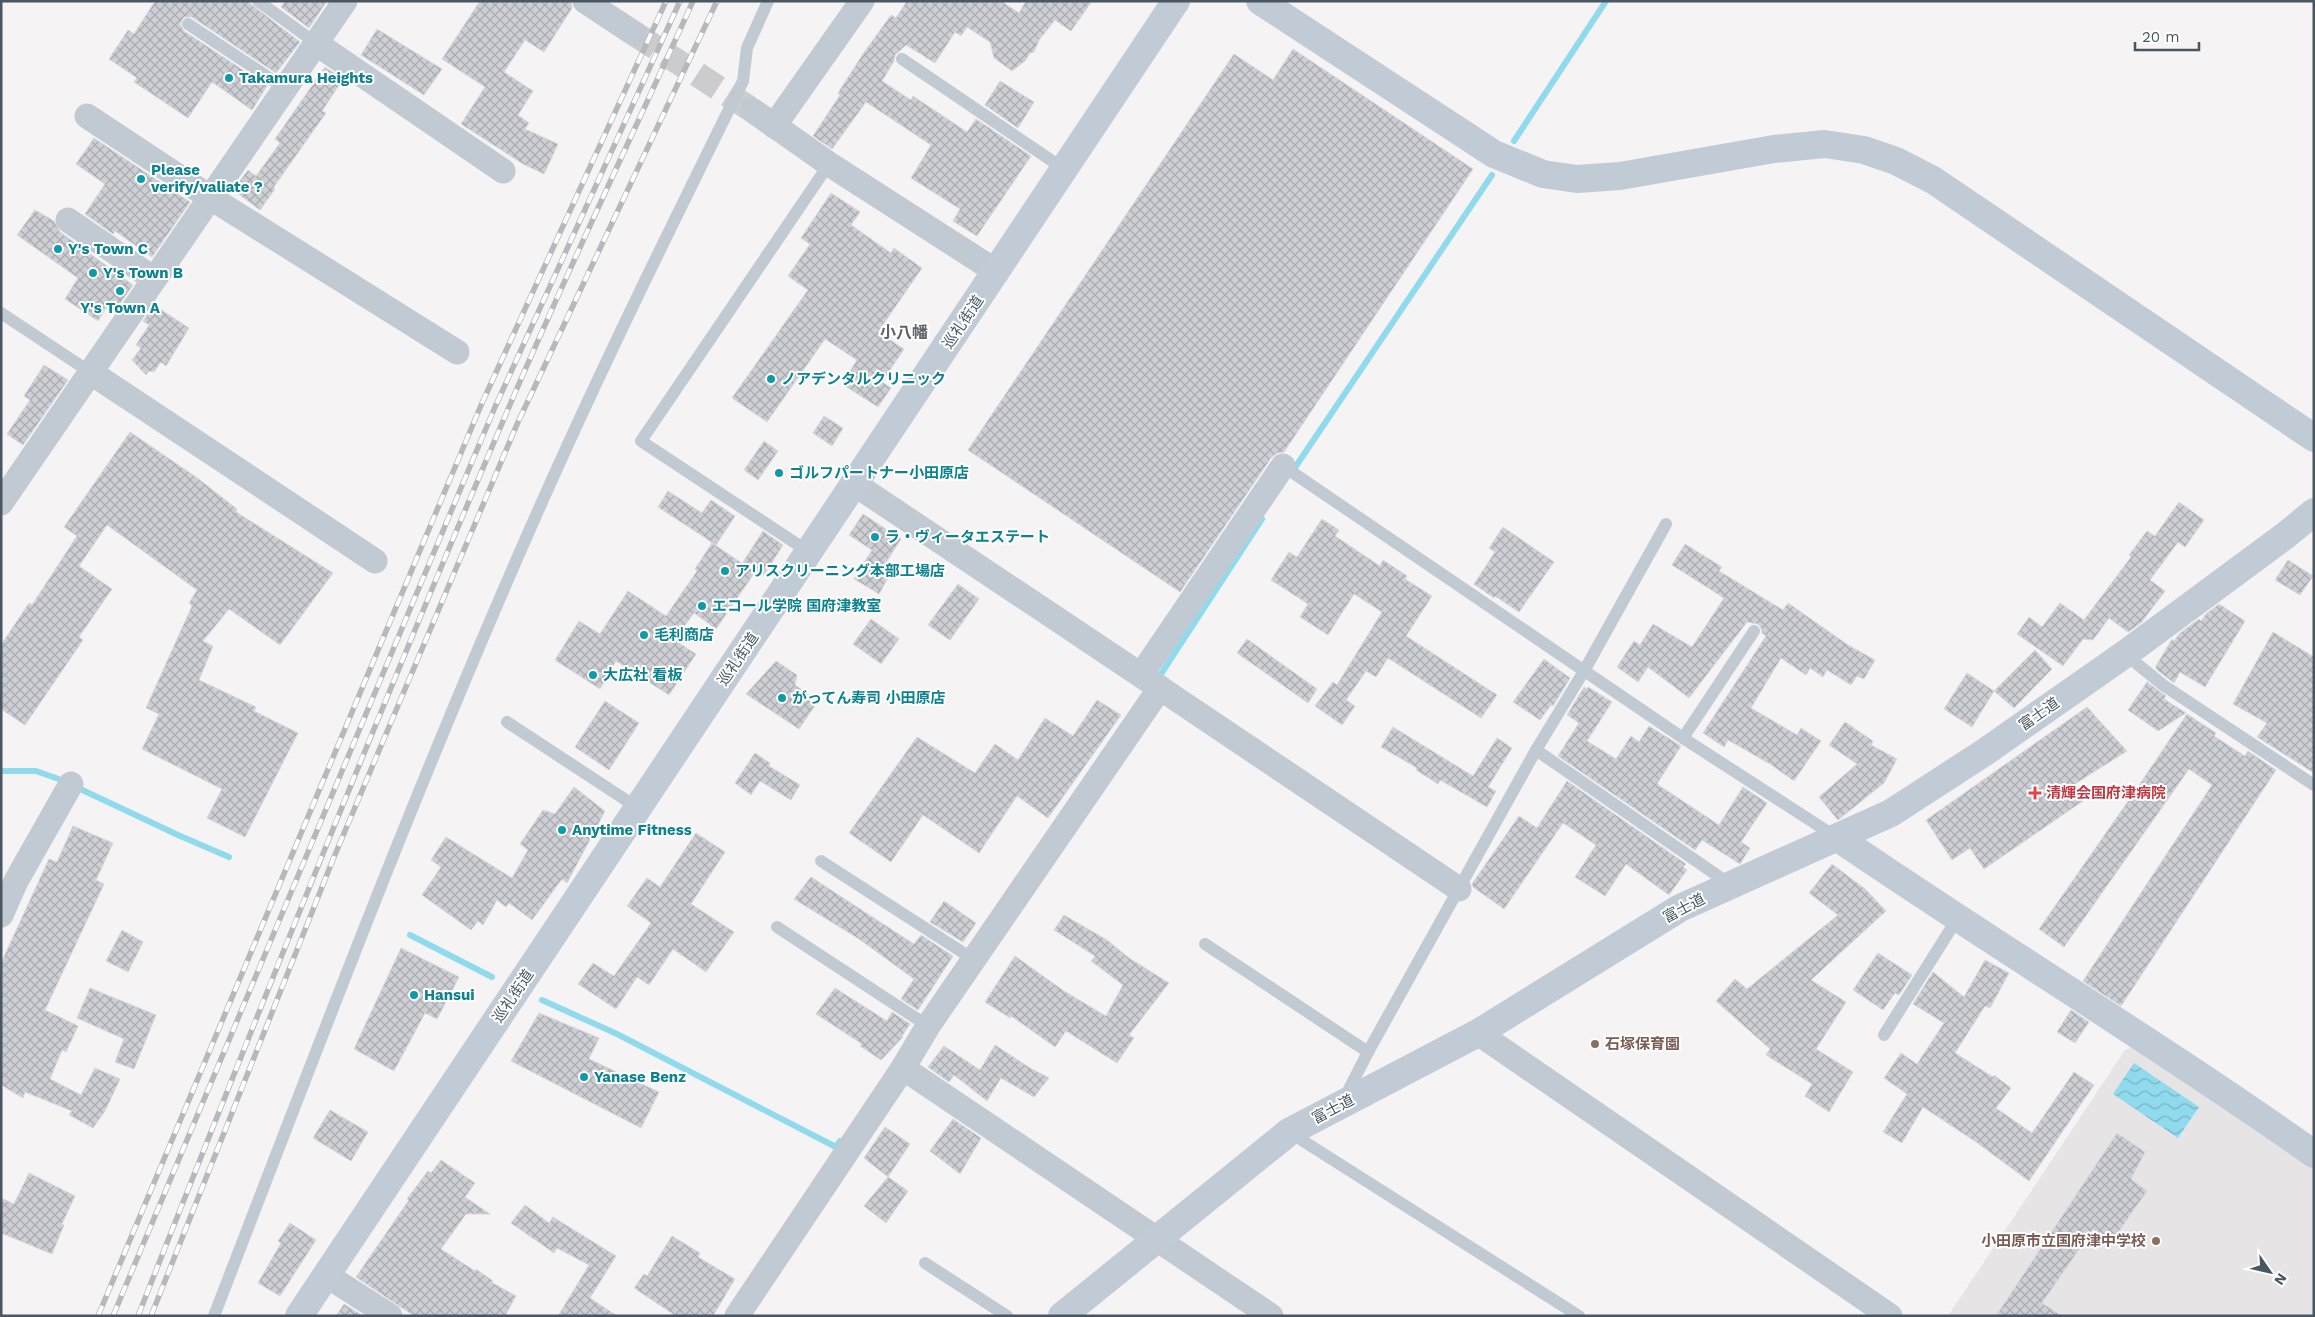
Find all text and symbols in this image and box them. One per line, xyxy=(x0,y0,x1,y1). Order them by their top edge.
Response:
scale bar xyxy=(2135,20,2199,52)
text: 20 m xyxy=(2142,28,2180,46)
place label: Takamura Heights xyxy=(239,69,373,87)
marker: Takamura Heights xyxy=(223,72,235,84)
place label: Please verify/valiate ? xyxy=(150,161,263,196)
marker: Please verify/valiate ? xyxy=(135,173,147,185)
place label: Y's Town C xyxy=(68,240,148,258)
marker: Y's Town C xyxy=(52,243,64,255)
place label: Y's Town B xyxy=(103,264,183,282)
marker: Y's Town B xyxy=(87,267,99,279)
marker: Y's Town A xyxy=(114,285,126,297)
street label: 巡礼街道 xyxy=(939,292,987,352)
place label: Y's Town A xyxy=(80,299,161,317)
district label: 小八幡 xyxy=(880,323,928,342)
place label: ノアデンタルクリニック xyxy=(781,370,946,388)
marker: ノアデンタルクリニック xyxy=(765,373,777,385)
place label: ゴルフパートナー小田原店 xyxy=(789,464,969,482)
marker: ゴルフパートナー小田原店 xyxy=(773,467,785,479)
place label: ラ・ヴィータエステート xyxy=(885,528,1050,546)
marker: ラ・ヴィータエステート xyxy=(869,531,881,543)
place label: アリスクリーニング本部工場店 xyxy=(735,562,945,580)
marker: アリスクリーニング本部工場店 xyxy=(719,565,731,577)
place label: エコール学院 国府津教室 xyxy=(712,597,881,615)
marker: エコール学院 国府津教室 xyxy=(696,600,708,612)
place label: 毛利商店 xyxy=(654,626,714,644)
marker: 毛利商店 xyxy=(638,629,650,641)
street label: 巡礼街道 xyxy=(714,629,762,689)
place label: 大広社 看板 xyxy=(603,666,683,684)
marker: 大広社 看板 xyxy=(587,669,599,681)
place label: がってん寿司 小田原店 xyxy=(792,689,946,707)
marker: がってん寿司 小田原店 xyxy=(776,692,788,704)
street label: 富士道 xyxy=(2015,694,2063,734)
place label: 清輝会国府津病院 xyxy=(2046,784,2166,802)
marker: 清輝会国府津病院 xyxy=(2028,786,2042,800)
place label: Anytime Fitness xyxy=(572,821,692,839)
marker: Anytime Fitness xyxy=(556,824,568,836)
street label: 富士道 xyxy=(1660,889,1708,927)
street label: 巡礼街道 xyxy=(489,966,537,1026)
place label: Hansui xyxy=(424,986,475,1004)
marker: Hansui xyxy=(408,989,420,1001)
place label: 石塚保育園 xyxy=(1605,1035,1680,1053)
marker: 石塚保育園 xyxy=(1589,1038,1601,1050)
place label: Yanase Benz xyxy=(594,1068,686,1086)
marker: Yanase Benz xyxy=(578,1071,590,1083)
street label: 富士道 xyxy=(1309,1090,1357,1128)
place label: 小田原市立国府津中学校 xyxy=(1981,1232,2146,1250)
marker: 小田原市立国府津中学校 xyxy=(2150,1235,2162,1247)
north arrow xyxy=(2245,1247,2295,1297)
text: N xyxy=(2271,1270,2290,1288)

